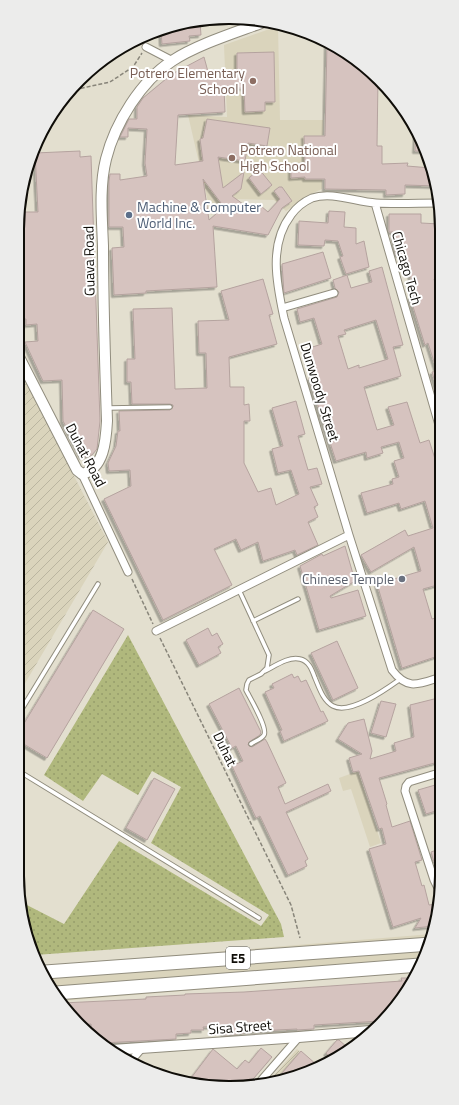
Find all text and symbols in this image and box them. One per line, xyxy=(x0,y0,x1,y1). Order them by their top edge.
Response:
place label: Potrero Elementary School I xyxy=(130,62,245,99)
marker: Potrero Elementary School I xyxy=(248,76,258,86)
place label: Potrero National High School xyxy=(240,139,337,176)
marker: Potrero National High School xyxy=(227,153,237,163)
place label: Machine & Computer World Inc. xyxy=(137,196,261,233)
marker: Machine & Computer World Inc. xyxy=(124,210,134,220)
street label: Guava Road xyxy=(77,226,100,296)
street label: Chicago Tech xyxy=(387,229,428,307)
street label: Dunwoody Street xyxy=(295,340,346,444)
street label: Duhat Road xyxy=(61,419,112,490)
place label: Chinese Temple xyxy=(302,568,394,589)
marker: Chinese Temple xyxy=(397,574,407,584)
street label: Duhat xyxy=(208,728,243,770)
road number: E5 xyxy=(226,947,250,969)
street label: Sisa Street xyxy=(208,1014,272,1039)

